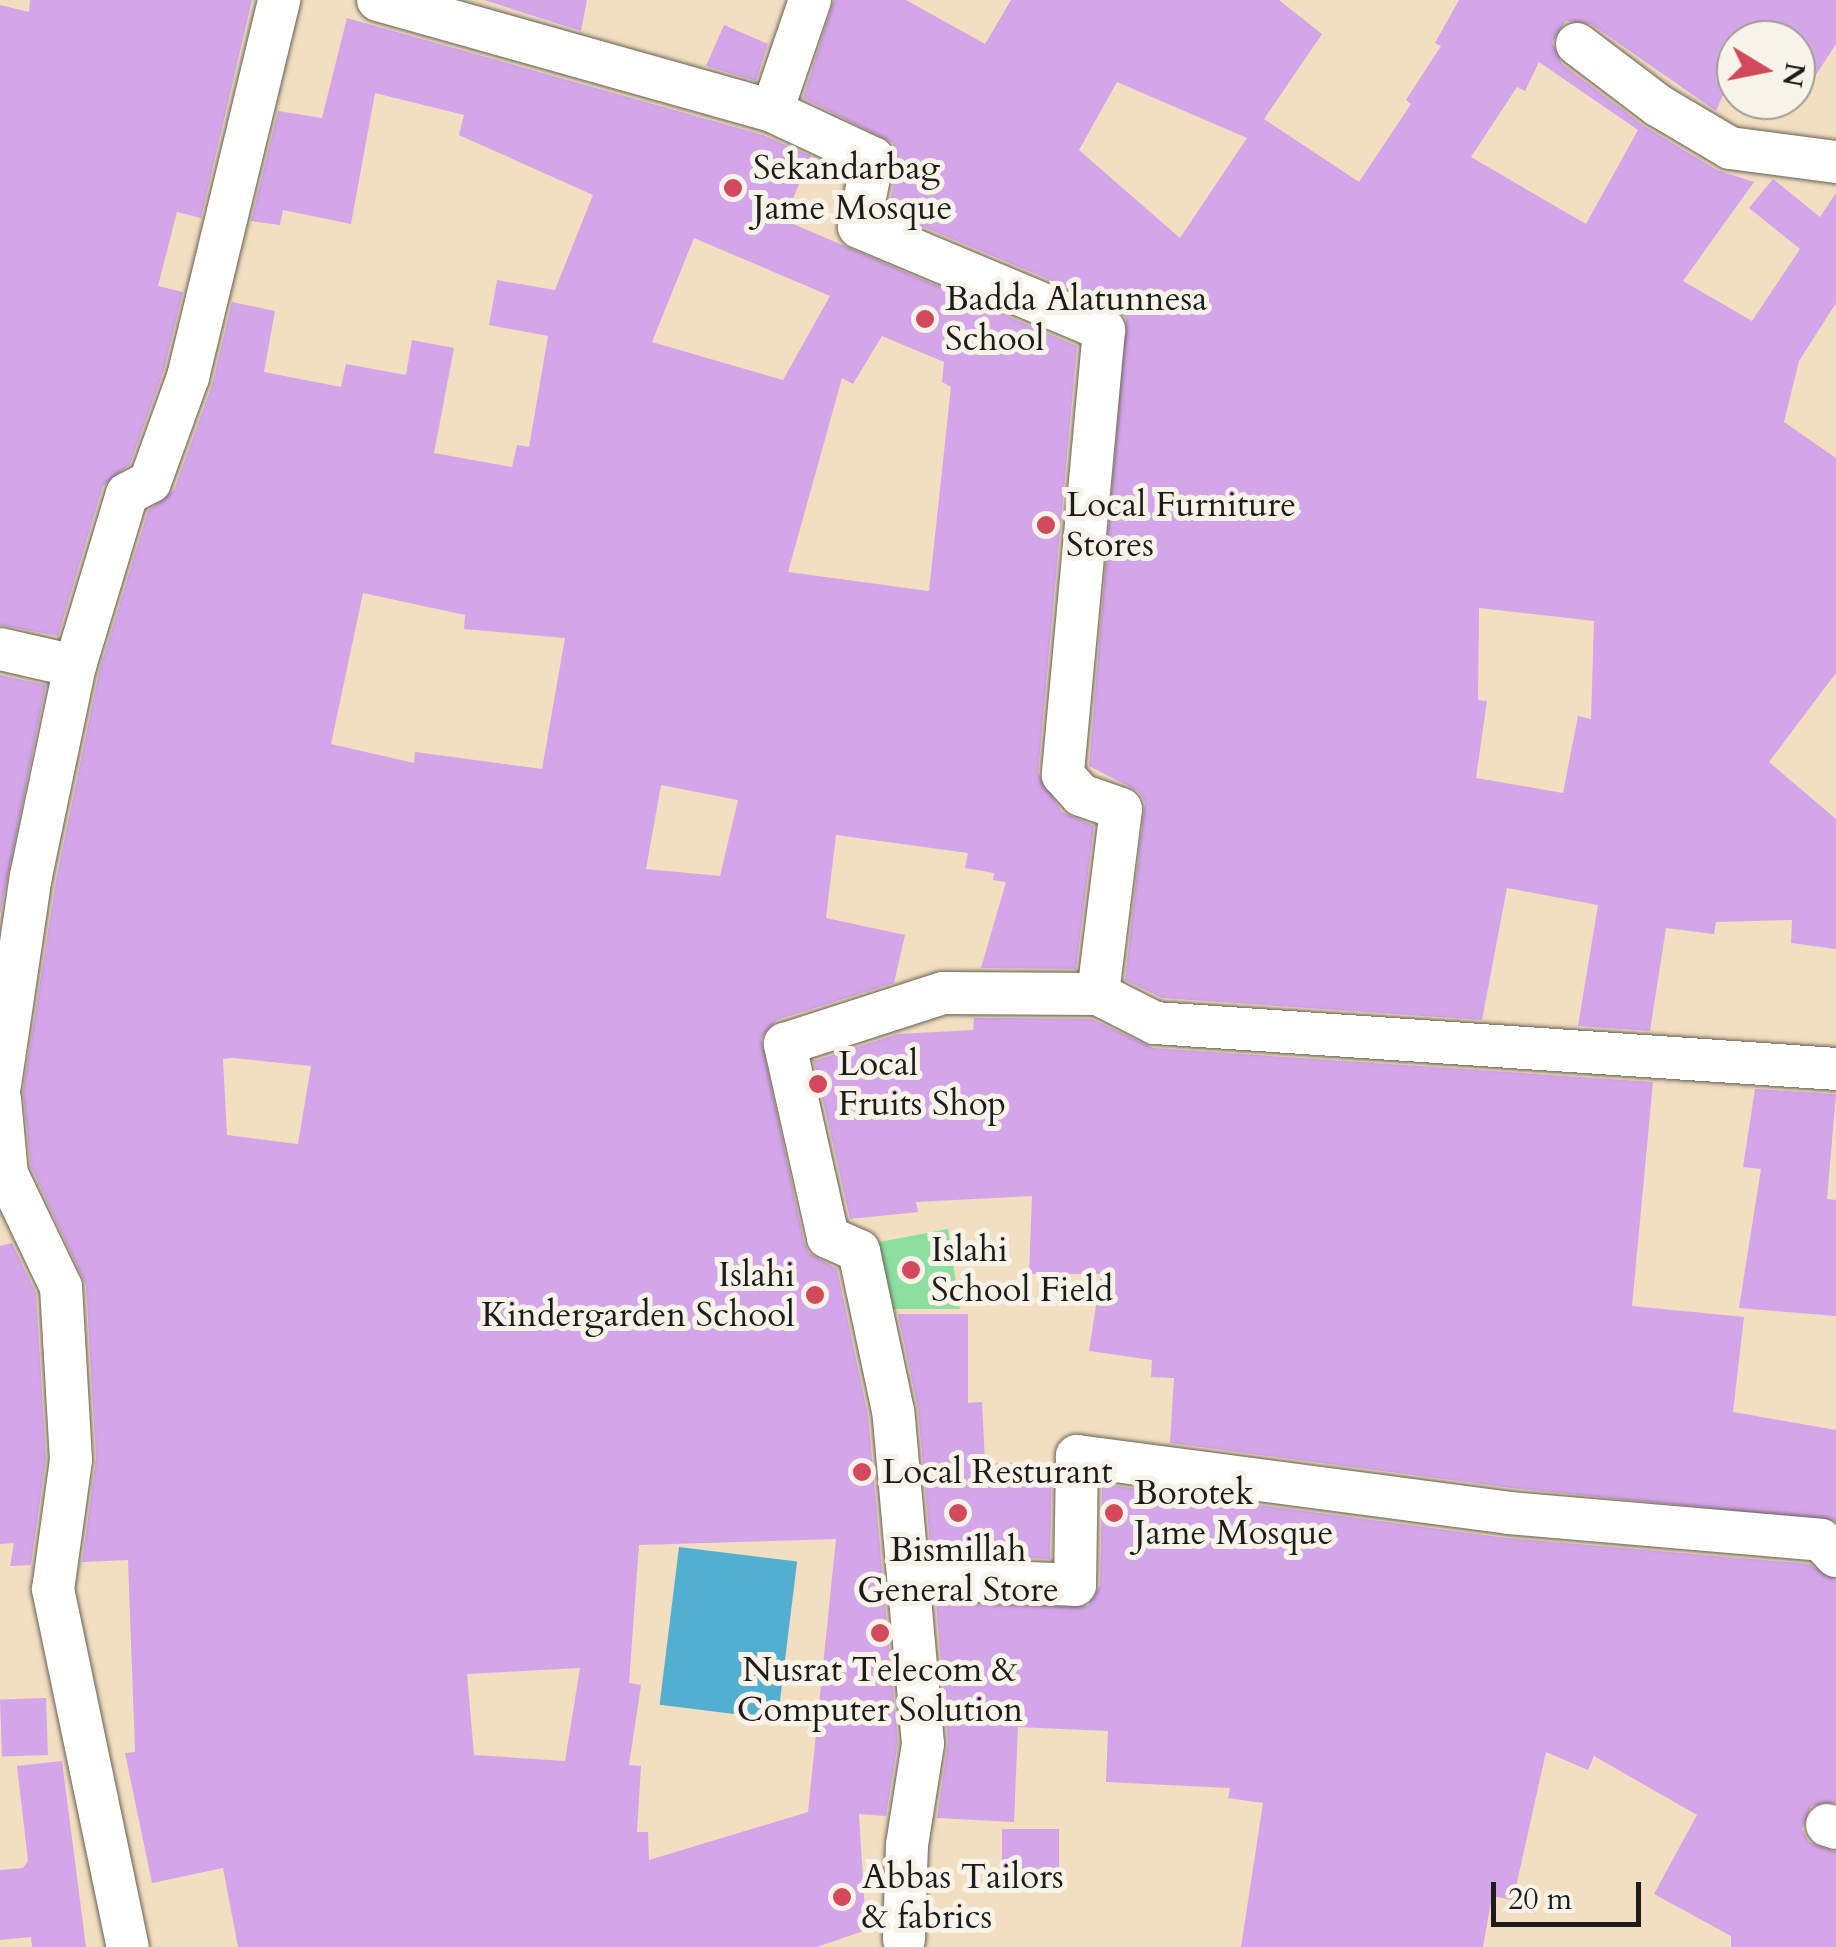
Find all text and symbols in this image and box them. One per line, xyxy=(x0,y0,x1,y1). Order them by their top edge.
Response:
north arrow xyxy=(1716,20,1816,120)
text: N xyxy=(1773,60,1814,90)
place label: Sekandarbag Jame Mosque xyxy=(753,147,952,229)
marker: Sekandarbag Jame Mosque xyxy=(722,177,744,199)
place label: Badda Alatunnesa School xyxy=(945,278,1207,360)
marker: Badda Alatunnesa School xyxy=(914,308,936,330)
place label: Local Furniture Stores xyxy=(1066,484,1296,566)
marker: Local Furniture Stores xyxy=(1035,514,1057,536)
place label: Local Fruits Shop xyxy=(838,1043,1006,1125)
marker: Local Fruits Shop xyxy=(807,1073,829,1095)
place label: Islahi School Field xyxy=(931,1229,1113,1311)
place label: Islahi Kindergarden School xyxy=(481,1254,795,1336)
marker: Islahi School Field xyxy=(900,1259,922,1281)
marker: Islahi Kindergarden School xyxy=(804,1284,826,1306)
place label: Local Resturant xyxy=(882,1451,1112,1493)
marker: Local Resturant xyxy=(851,1461,873,1483)
place label: Borotek Jame Mosque xyxy=(1134,1472,1333,1554)
marker: Bismillah General Store xyxy=(947,1502,969,1524)
marker: Borotek Jame Mosque xyxy=(1103,1502,1125,1524)
place label: Bismillah General Store xyxy=(857,1529,1059,1611)
marker: Nusrat Telecom & Computer Solution xyxy=(869,1622,891,1644)
place label: Nusrat Telecom & Computer Solution xyxy=(737,1649,1023,1731)
place label: Abbas Tailors & fabrics xyxy=(862,1856,1064,1938)
scale bar xyxy=(1496,1862,1646,1924)
text: 20 m xyxy=(1508,1879,1572,1920)
marker: Abbas Tailors & fabrics xyxy=(831,1886,853,1908)

